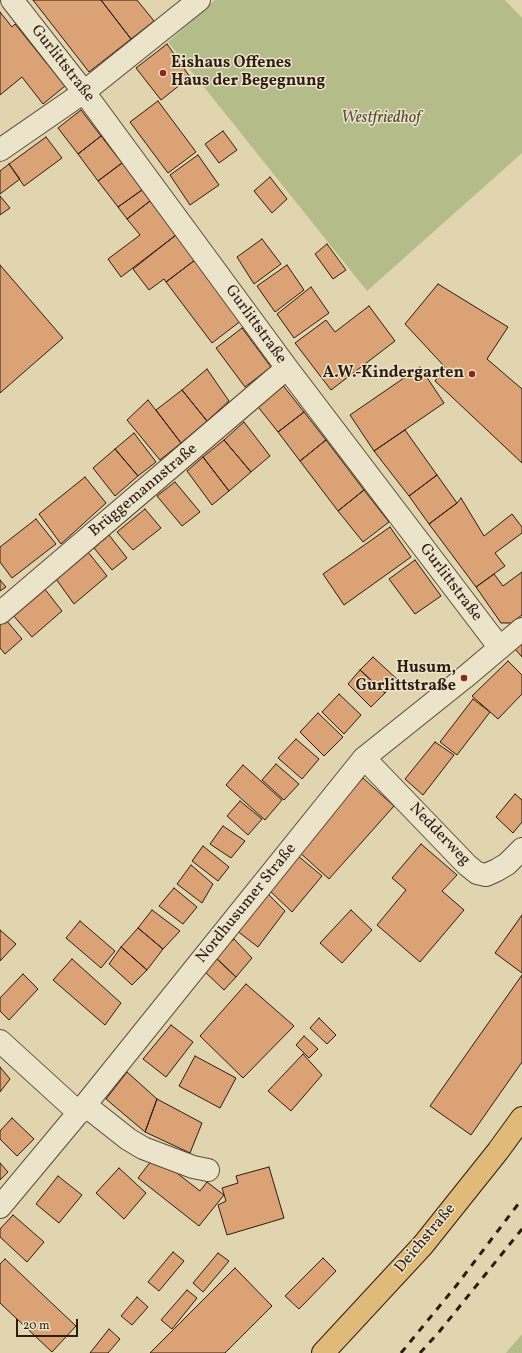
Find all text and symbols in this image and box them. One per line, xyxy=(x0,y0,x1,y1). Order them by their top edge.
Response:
street label: Gurlittstraße xyxy=(26,22,98,106)
place label: Eishaus Offenes Haus der Begegnung xyxy=(171,54,325,92)
marker: Eishaus Offenes Haus der Begegnung xyxy=(158,68,168,78)
park label: Westfriedhof xyxy=(341,109,421,129)
street label: Gurlittstraße xyxy=(220,282,290,368)
place label: A.W.-Kindergarten xyxy=(323,364,464,384)
marker: A.W.-Kindergarten xyxy=(467,369,477,379)
street label: Brüggemannstraße xyxy=(86,440,202,542)
street label: Gurlittstraße xyxy=(415,540,485,626)
place label: Husum, Gurlittstraße xyxy=(355,659,456,697)
marker: Husum, Gurlittstraße xyxy=(459,673,469,683)
street label: Nedderweg xyxy=(404,800,474,870)
street label: Nordhusumer Straße xyxy=(193,840,301,968)
street label: Deichstraße xyxy=(391,1200,461,1278)
scale bar xyxy=(18,1311,80,1337)
text: 20 m xyxy=(23,1318,50,1334)

